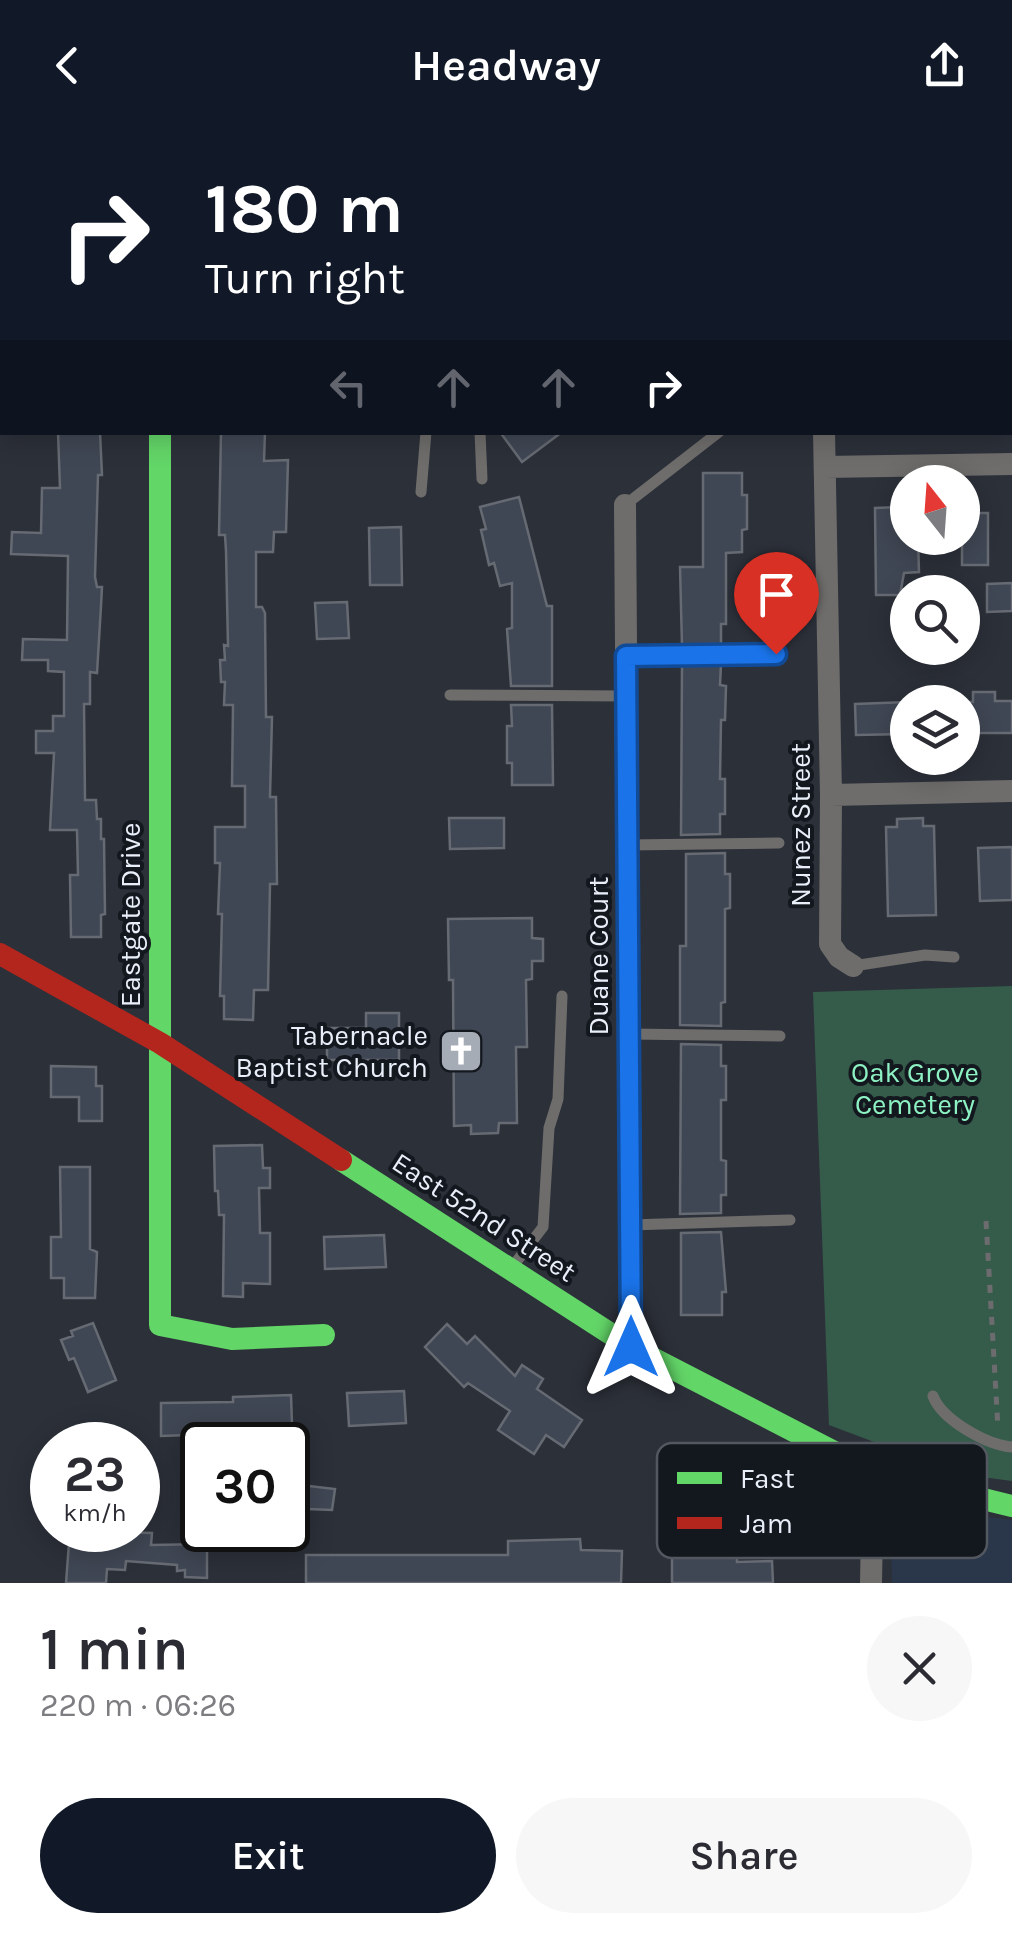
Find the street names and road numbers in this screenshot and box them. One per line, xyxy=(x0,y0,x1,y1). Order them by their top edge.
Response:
street label: Nunez Street xyxy=(784,743,817,907)
street label: Eastgate Drive xyxy=(114,823,147,1007)
street label: Duane Court xyxy=(582,877,615,1035)
street label: East 52nd Street xyxy=(386,1145,582,1289)

